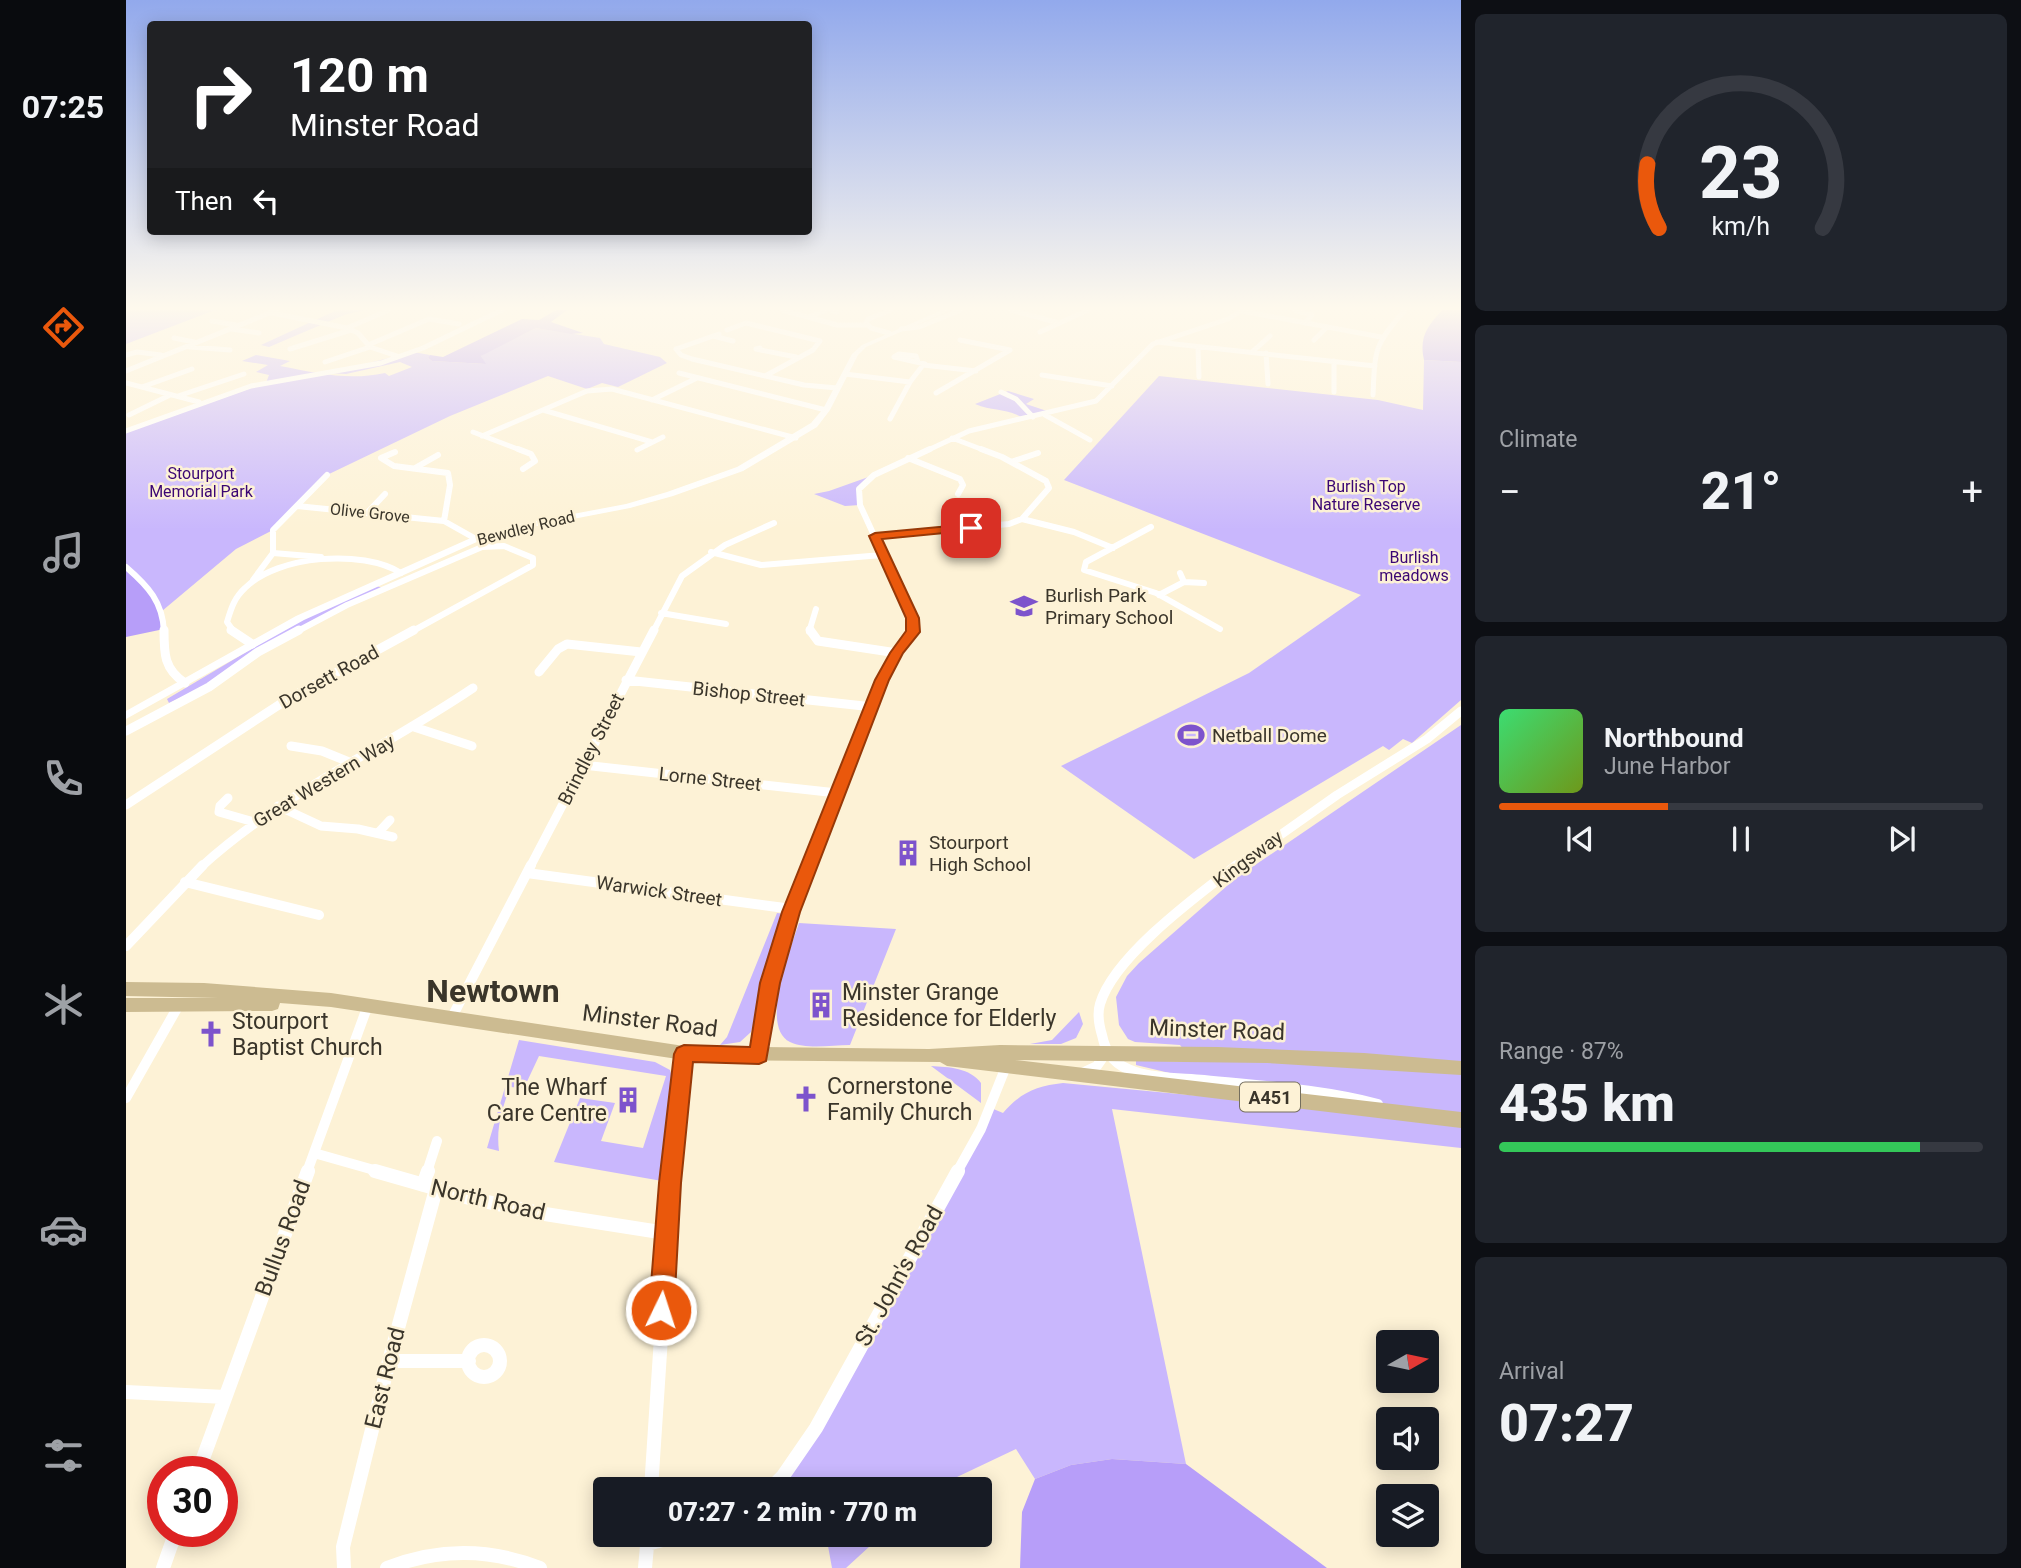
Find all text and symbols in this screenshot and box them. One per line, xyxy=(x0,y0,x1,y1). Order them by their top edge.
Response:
text: 120 m xyxy=(290,47,429,104)
icon: right xyxy=(175,49,266,140)
text: 07:25 xyxy=(22,88,104,126)
text: Minster Road xyxy=(290,106,480,144)
text: 23 xyxy=(1699,131,1783,217)
icon: left xyxy=(247,182,285,220)
text: Then xyxy=(175,186,233,216)
text: km/h xyxy=(1712,212,1770,241)
icon: directions xyxy=(39,303,88,352)
text: Climate xyxy=(1499,426,1578,453)
text: 21° xyxy=(1701,461,1781,522)
park label: Stourport Memorial Park xyxy=(149,464,254,501)
text: − xyxy=(1499,470,1521,514)
text: + xyxy=(1961,470,1983,514)
park label: Burlish Top Nature Reserve xyxy=(1312,477,1420,514)
pin xyxy=(941,498,1001,558)
street label: Olive Grove xyxy=(329,499,411,527)
street label: Bewdley Road xyxy=(475,507,577,549)
icon: arrive xyxy=(952,509,990,547)
icon: music xyxy=(39,528,88,577)
park label: Burlish meadows xyxy=(1379,548,1449,585)
place label: Burlish Park Primary School xyxy=(1045,584,1173,629)
school or university icon: Burlish Park Primary School xyxy=(1009,591,1039,621)
street label: Dorsett Road xyxy=(275,640,383,714)
street label: Bishop Street xyxy=(692,677,806,711)
street label: Brindley Street xyxy=(553,689,629,809)
sports icon: Netball Dome xyxy=(1176,720,1206,750)
text: Northbound xyxy=(1604,723,1744,753)
place label: Netball Dome xyxy=(1212,724,1327,747)
street label: Great Western Way xyxy=(249,730,399,832)
text: June Harbor xyxy=(1604,753,1731,780)
icon: phone xyxy=(39,754,88,803)
street label: Lorne Street xyxy=(658,762,762,796)
icon: previous xyxy=(1561,820,1599,858)
icon: pause xyxy=(1722,820,1760,858)
icon: next xyxy=(1883,820,1921,858)
street label: Kingsway xyxy=(1209,825,1287,893)
place label: Stourport High School xyxy=(929,831,1031,876)
building icon: Stourport High School xyxy=(893,838,923,868)
street label: Warwick Street xyxy=(595,871,723,911)
district label: Newtown xyxy=(426,972,560,1010)
place label: Minster Grange Residence for Elderly xyxy=(842,979,1056,1032)
icon: climate xyxy=(39,980,88,1029)
building icon: Minster Grange Residence for Elderly xyxy=(806,990,836,1020)
street label: Minster Road xyxy=(581,999,719,1043)
place label: Stourport Baptist Church xyxy=(232,1008,383,1061)
street label: Minster Road xyxy=(1148,1014,1286,1046)
church icon: Stourport Baptist Church xyxy=(196,1019,226,1049)
text: Range · 87% xyxy=(1499,1038,1624,1065)
place label: Cornerstone Family Church xyxy=(827,1073,972,1126)
text: 435 km xyxy=(1499,1073,1675,1134)
place label: The Wharf Care Centre xyxy=(487,1074,608,1127)
road number: A451 xyxy=(1240,1082,1300,1112)
church icon: Cornerstone Family Church xyxy=(791,1084,821,1114)
building icon: The Wharf Care Centre xyxy=(613,1085,643,1115)
street label: North Road xyxy=(428,1174,548,1226)
street label: Bullus Road xyxy=(250,1176,316,1300)
street label: St. John's Road xyxy=(849,1201,949,1351)
icon: car xyxy=(39,1205,88,1254)
position arrow xyxy=(624,1273,698,1347)
street label: East Road xyxy=(359,1325,411,1431)
north arrow xyxy=(1376,1330,1438,1393)
map controls xyxy=(1376,1330,1439,1547)
text: Arrival xyxy=(1499,1358,1564,1385)
text: 07:27 xyxy=(1499,1393,1634,1454)
button: sound xyxy=(1376,1407,1439,1470)
icon: filters xyxy=(39,1431,88,1480)
speed limit sign: 30 xyxy=(147,1456,238,1547)
button: layers xyxy=(1376,1484,1439,1547)
text: 07:27 · 2 min · 770 m xyxy=(668,1497,917,1527)

